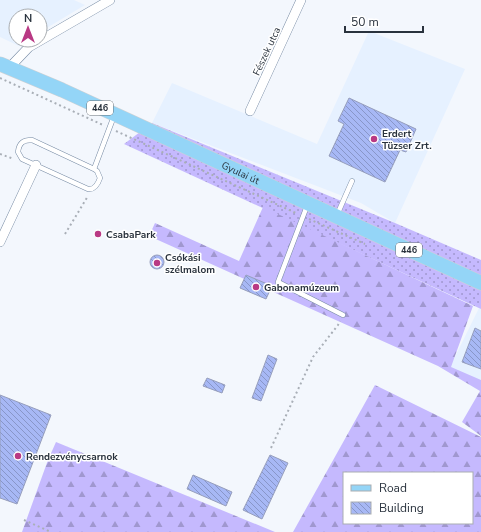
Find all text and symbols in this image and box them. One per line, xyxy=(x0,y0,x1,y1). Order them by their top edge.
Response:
north arrow xyxy=(8,8,48,48)
scale bar xyxy=(345,8,423,34)
text: N xyxy=(24,11,32,26)
text: 50 m xyxy=(351,14,379,30)
street label: Fészek utca xyxy=(250,25,284,78)
road number: 446 xyxy=(87,101,113,115)
place label: Erdert Tüzser Zrt. xyxy=(382,127,432,153)
marker: Erdert Tüzser Zrt. xyxy=(369,134,379,144)
street label: Gyulai út xyxy=(219,158,262,188)
place label: CsabaPark xyxy=(106,228,156,242)
marker: CsabaPark xyxy=(93,229,103,239)
road number: 446 xyxy=(396,243,422,257)
place label: Csókási szélmalom xyxy=(165,251,215,277)
marker: Csókási szélmalom xyxy=(152,258,162,268)
place label: Gabonamúzeum xyxy=(264,281,339,295)
marker: Gabonamúzeum xyxy=(251,282,261,292)
place label: Rendezvénycsarnok xyxy=(26,450,118,464)
marker: Rendezvénycsarnok xyxy=(13,451,23,461)
legend xyxy=(343,472,473,524)
text: Road xyxy=(379,480,407,496)
text: Building xyxy=(379,500,424,516)

